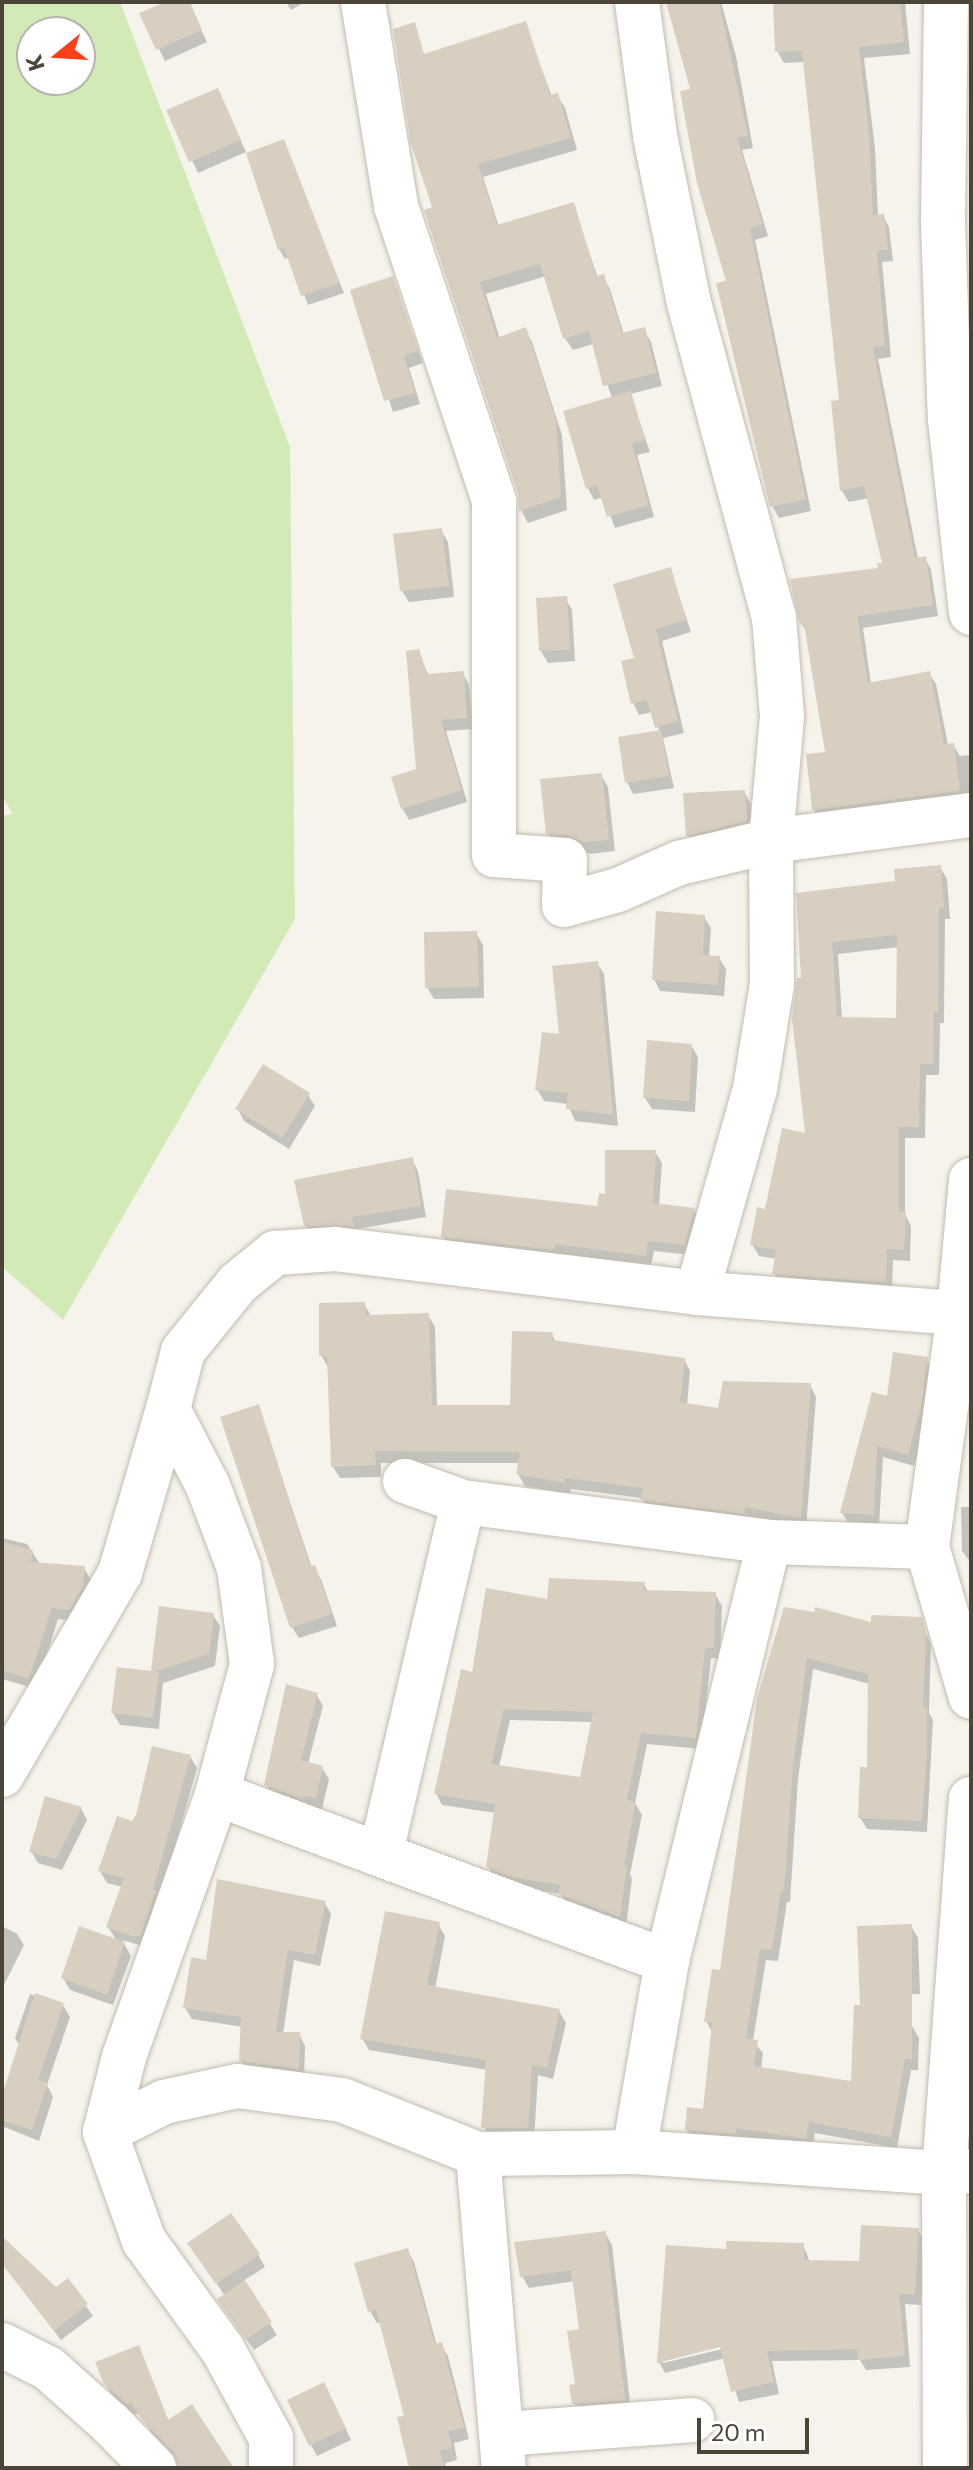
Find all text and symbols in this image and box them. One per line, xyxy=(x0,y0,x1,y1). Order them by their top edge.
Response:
north arrow xyxy=(16,16,96,96)
text: K xyxy=(19,51,50,74)
scale bar xyxy=(701,2402,813,2452)
text: 20 m xyxy=(711,2417,765,2446)

